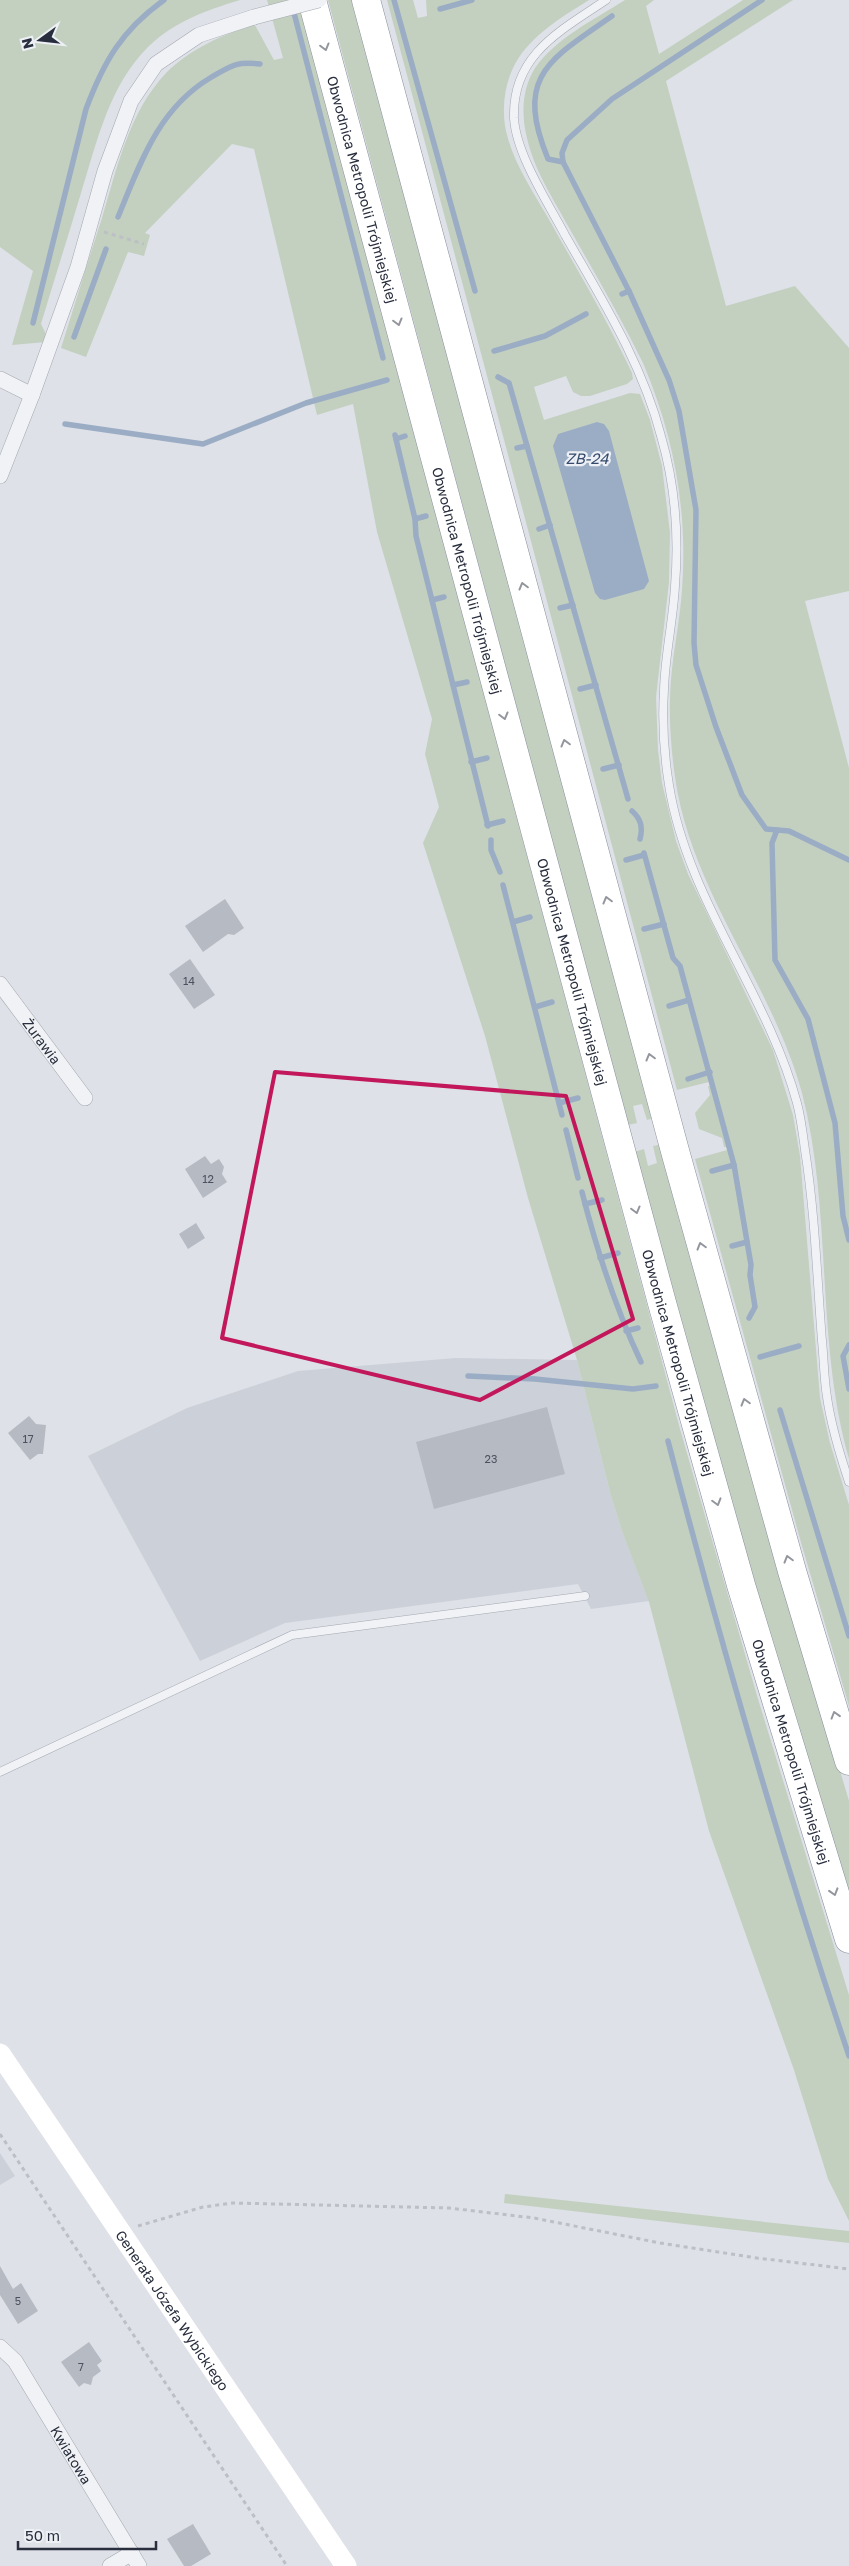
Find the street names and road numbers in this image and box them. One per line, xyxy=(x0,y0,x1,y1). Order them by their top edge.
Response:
street label: Obwodnica Metropolii Trójmiejskiej xyxy=(324,74,401,305)
street label: Obwodnica Metropolii Trójmiejskiej xyxy=(429,465,507,696)
street label: Obwodnica Metropolii Trójmiejskiej xyxy=(534,856,612,1087)
street label: Żurawia xyxy=(20,1015,65,1067)
street label: Obwodnica Metropolii Trójmiejskiej xyxy=(639,1247,718,1478)
street label: Obwodnica Metropolii Trójmiejskiej xyxy=(749,1637,834,1866)
street label: Generała Józefa Wybickiego xyxy=(113,2227,233,2393)
street label: Kwiatowa xyxy=(48,2422,96,2487)

